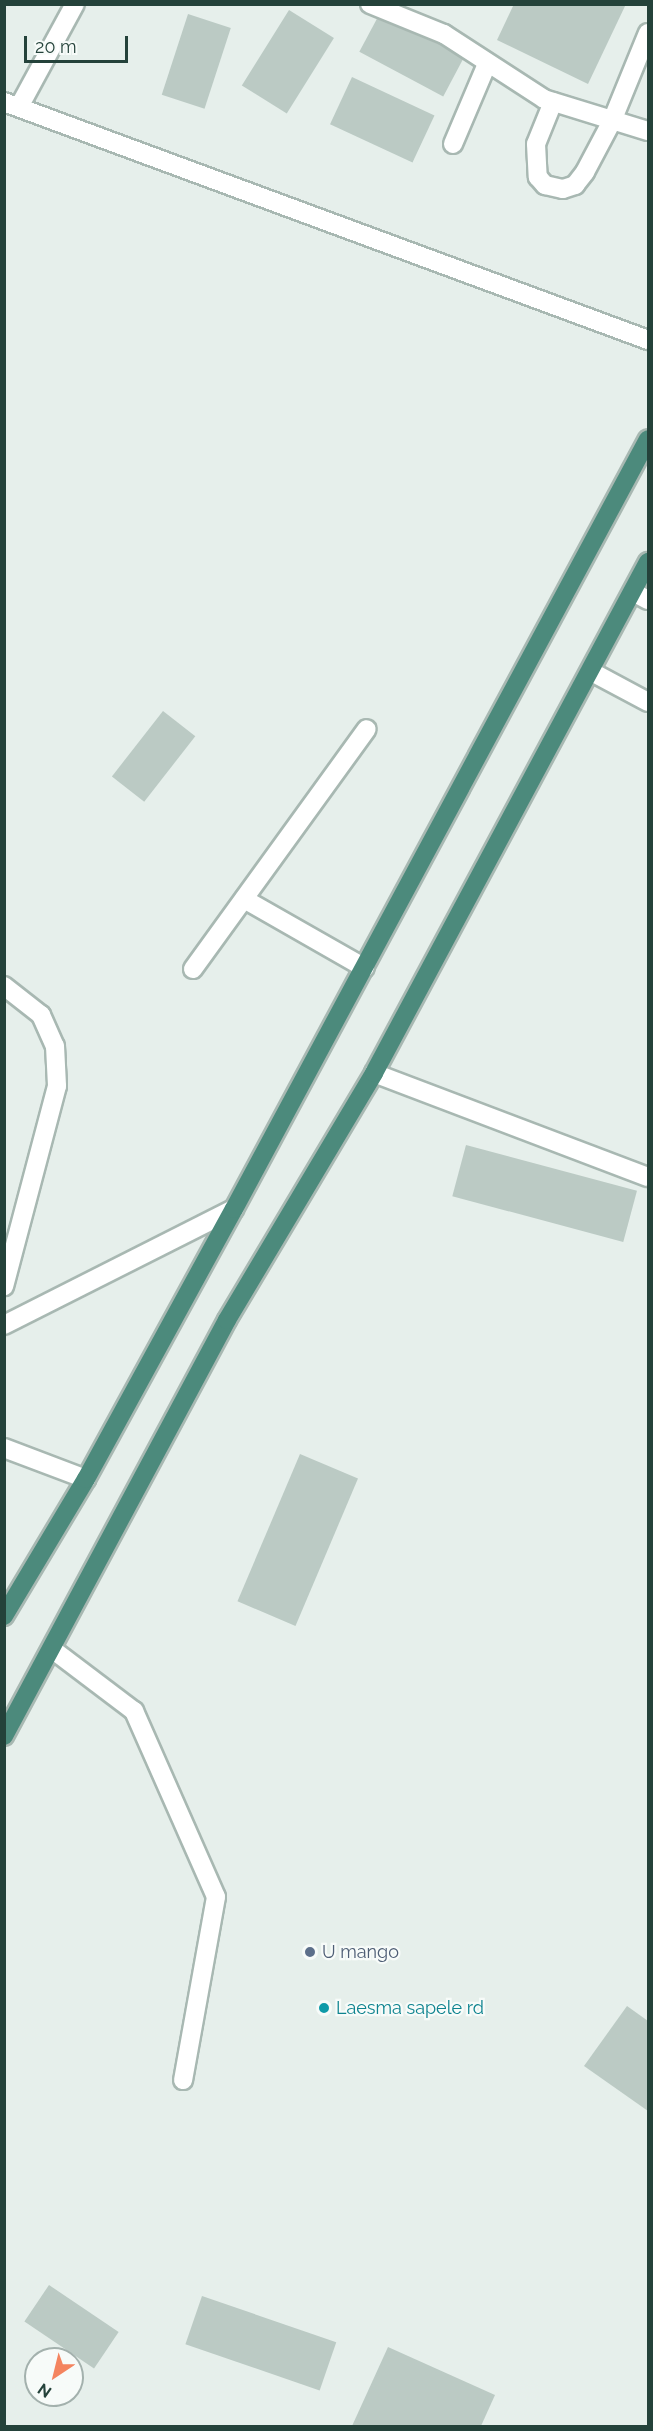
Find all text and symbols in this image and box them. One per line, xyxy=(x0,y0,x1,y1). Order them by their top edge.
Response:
scale bar xyxy=(27,24,130,62)
text: 20 m xyxy=(35,36,77,57)
place label: U mango xyxy=(322,1941,399,1963)
marker: U mango xyxy=(303,1945,317,1959)
place label: Laesma sapele rd xyxy=(336,1997,484,2019)
marker: Laesma sapele rd xyxy=(317,2001,331,2015)
north arrow xyxy=(24,2347,84,2407)
text: N xyxy=(34,2379,55,2402)

